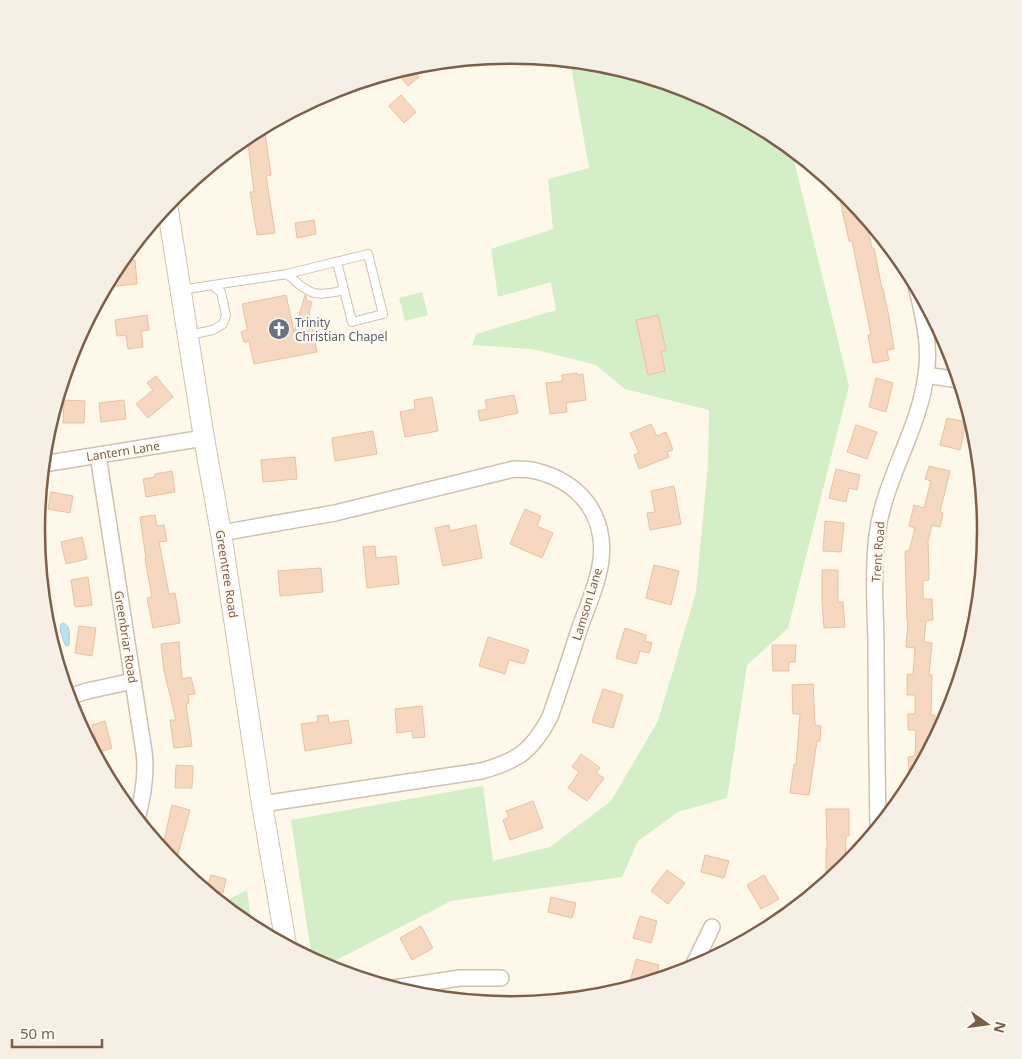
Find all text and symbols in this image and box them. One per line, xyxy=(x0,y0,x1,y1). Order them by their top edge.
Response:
place label: Trinity Christian Chapel xyxy=(295,314,387,345)
church icon: Trinity Christian Chapel xyxy=(267,317,291,341)
street label: Lantern Lane xyxy=(85,437,161,465)
street label: Trent Road xyxy=(867,521,889,583)
street label: Greentree Road xyxy=(212,529,242,619)
street label: Lamson Lane xyxy=(568,565,606,642)
street label: Greenbriar Road xyxy=(110,590,142,684)
north arrow xyxy=(962,999,1012,1049)
scale bar xyxy=(12,1016,102,1048)
text: N xyxy=(990,1019,1011,1035)
text: 50 m xyxy=(20,1023,55,1043)

